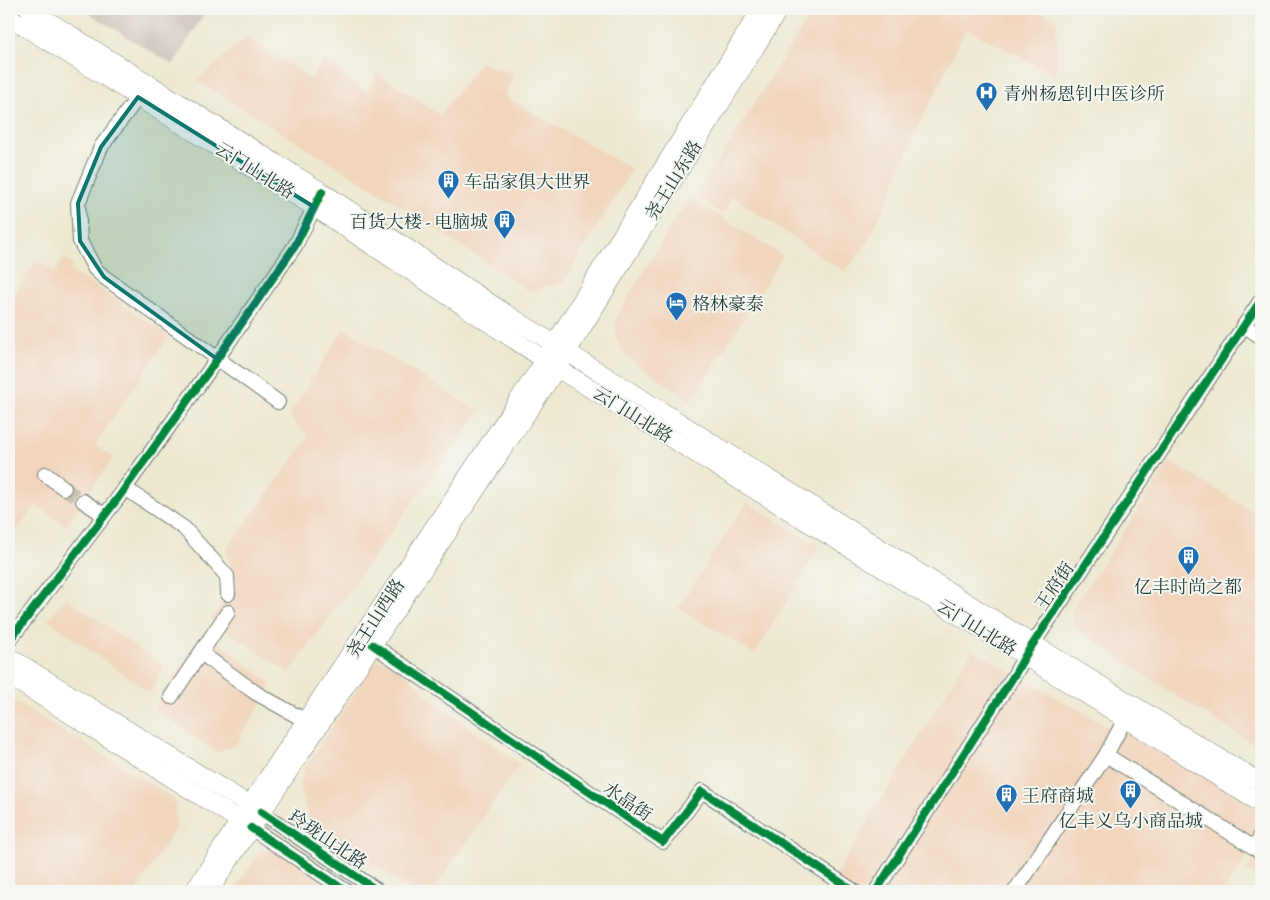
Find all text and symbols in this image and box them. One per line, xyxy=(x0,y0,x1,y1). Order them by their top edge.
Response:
hospital icon: 青州杨恩钊中医诊所 xyxy=(975,81,999,112)
place label: 青州杨恩钊中医诊所 xyxy=(1003,82,1165,105)
street label: 云门山北路 xyxy=(211,136,299,204)
street label: 尧王山东路 xyxy=(639,136,707,224)
building icon: 车品家俱大世界 xyxy=(436,169,460,200)
place label: 车品家俱大世界 xyxy=(464,170,590,193)
building icon: 百货大楼 - 电脑城 xyxy=(492,209,516,240)
place label: 百货大楼 - 电脑城 xyxy=(350,210,488,233)
hotel icon: 格林豪泰 xyxy=(664,291,688,322)
place label: 格林豪泰 xyxy=(692,292,764,315)
street label: 云门山北路 xyxy=(589,380,677,448)
building icon: 亿丰时尚之都 xyxy=(1176,544,1200,575)
street label: 王府街 xyxy=(1029,557,1079,615)
street label: 尧王山西路 xyxy=(341,574,409,662)
place label: 亿丰时尚之都 xyxy=(1134,575,1242,598)
street label: 云门山北路 xyxy=(933,593,1021,661)
street label: 水晶街 xyxy=(599,776,657,826)
building icon: 亿丰义乌小商品城 xyxy=(1119,778,1143,809)
building icon: 王府商城 xyxy=(994,783,1018,814)
place label: 王府商城 xyxy=(1022,784,1094,807)
street label: 玲珑山北路 xyxy=(284,804,372,874)
place label: 亿丰义乌小商品城 xyxy=(1059,809,1203,832)

